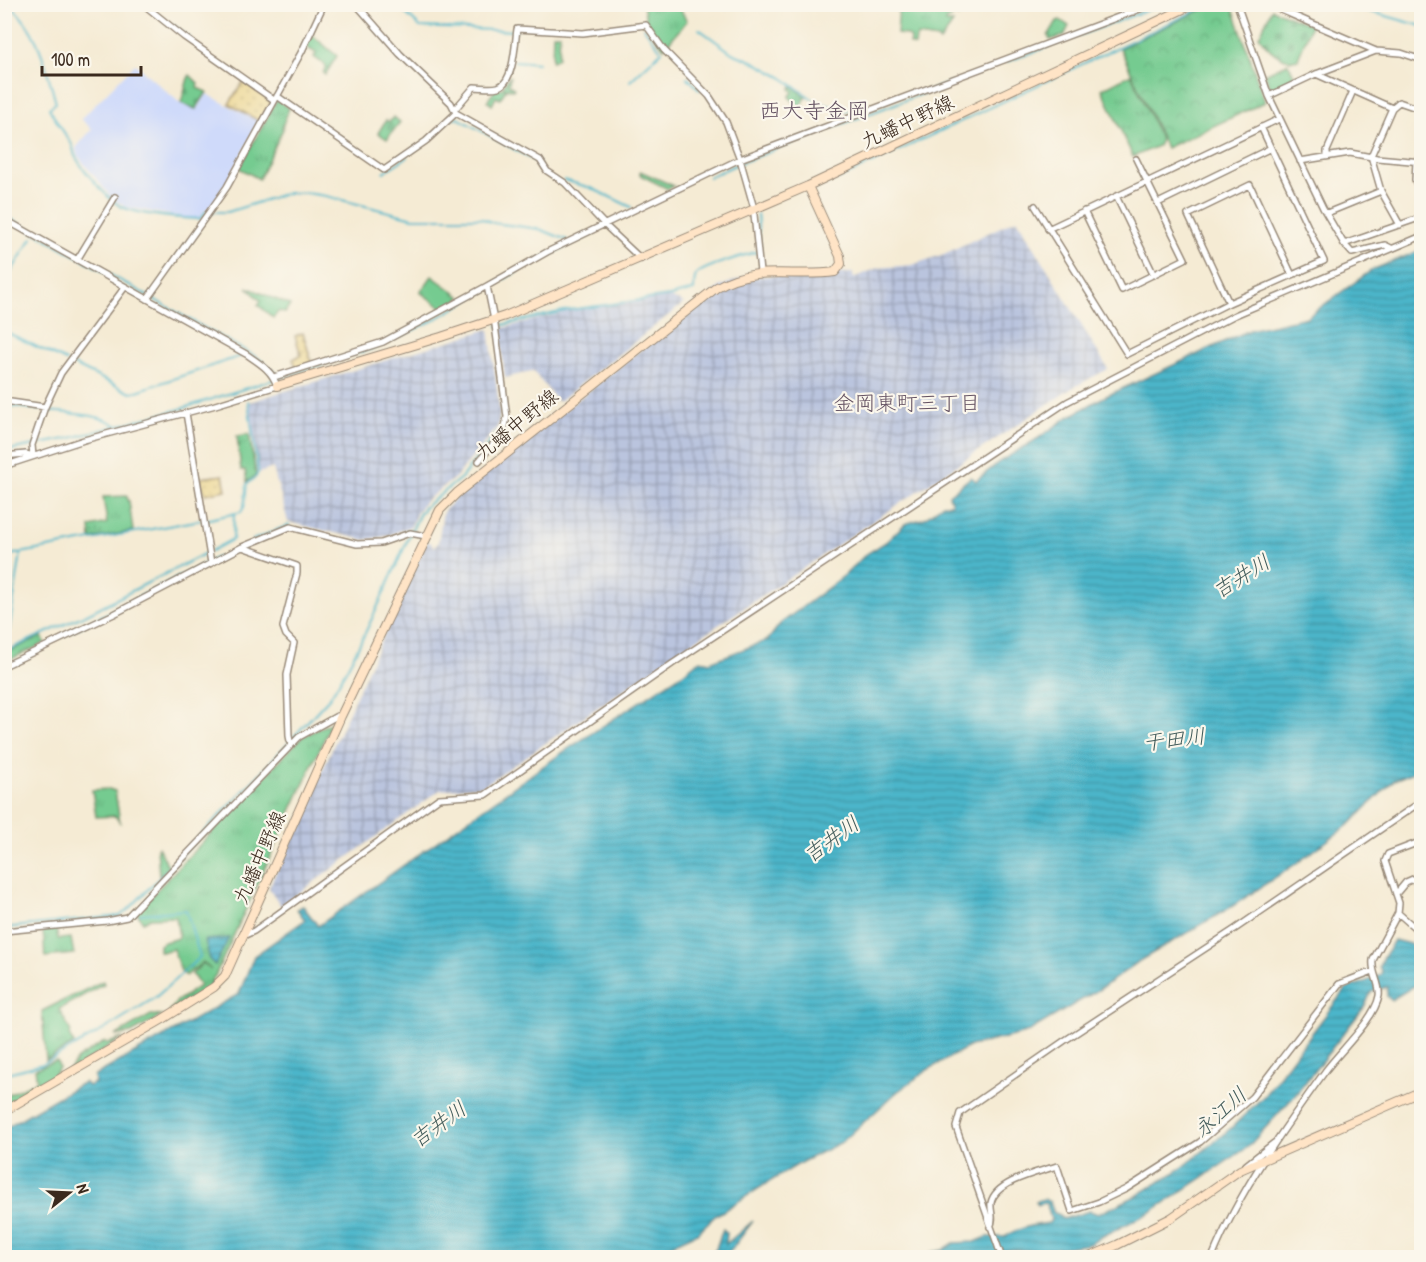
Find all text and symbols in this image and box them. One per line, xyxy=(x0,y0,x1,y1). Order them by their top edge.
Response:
scale bar xyxy=(42,39,141,77)
text: 100 m xyxy=(51,47,90,72)
street label: 九蟠中野線 xyxy=(856,88,958,154)
district label: 西大寺金岡 xyxy=(759,95,869,125)
street label: 九蟠中野線 xyxy=(469,382,563,466)
district label: 金岡東町三丁目 xyxy=(834,388,981,417)
water label: 吉井川 xyxy=(1207,547,1275,605)
water label: 干田川 xyxy=(1141,721,1207,757)
street label: 九蟠中野線 xyxy=(226,806,292,908)
water label: 吉井川 xyxy=(797,809,865,869)
water label: 永江川 xyxy=(1187,1080,1253,1144)
water label: 吉井川 xyxy=(404,1094,472,1154)
north arrow xyxy=(39,1163,99,1223)
text: N xyxy=(71,1181,95,1196)

